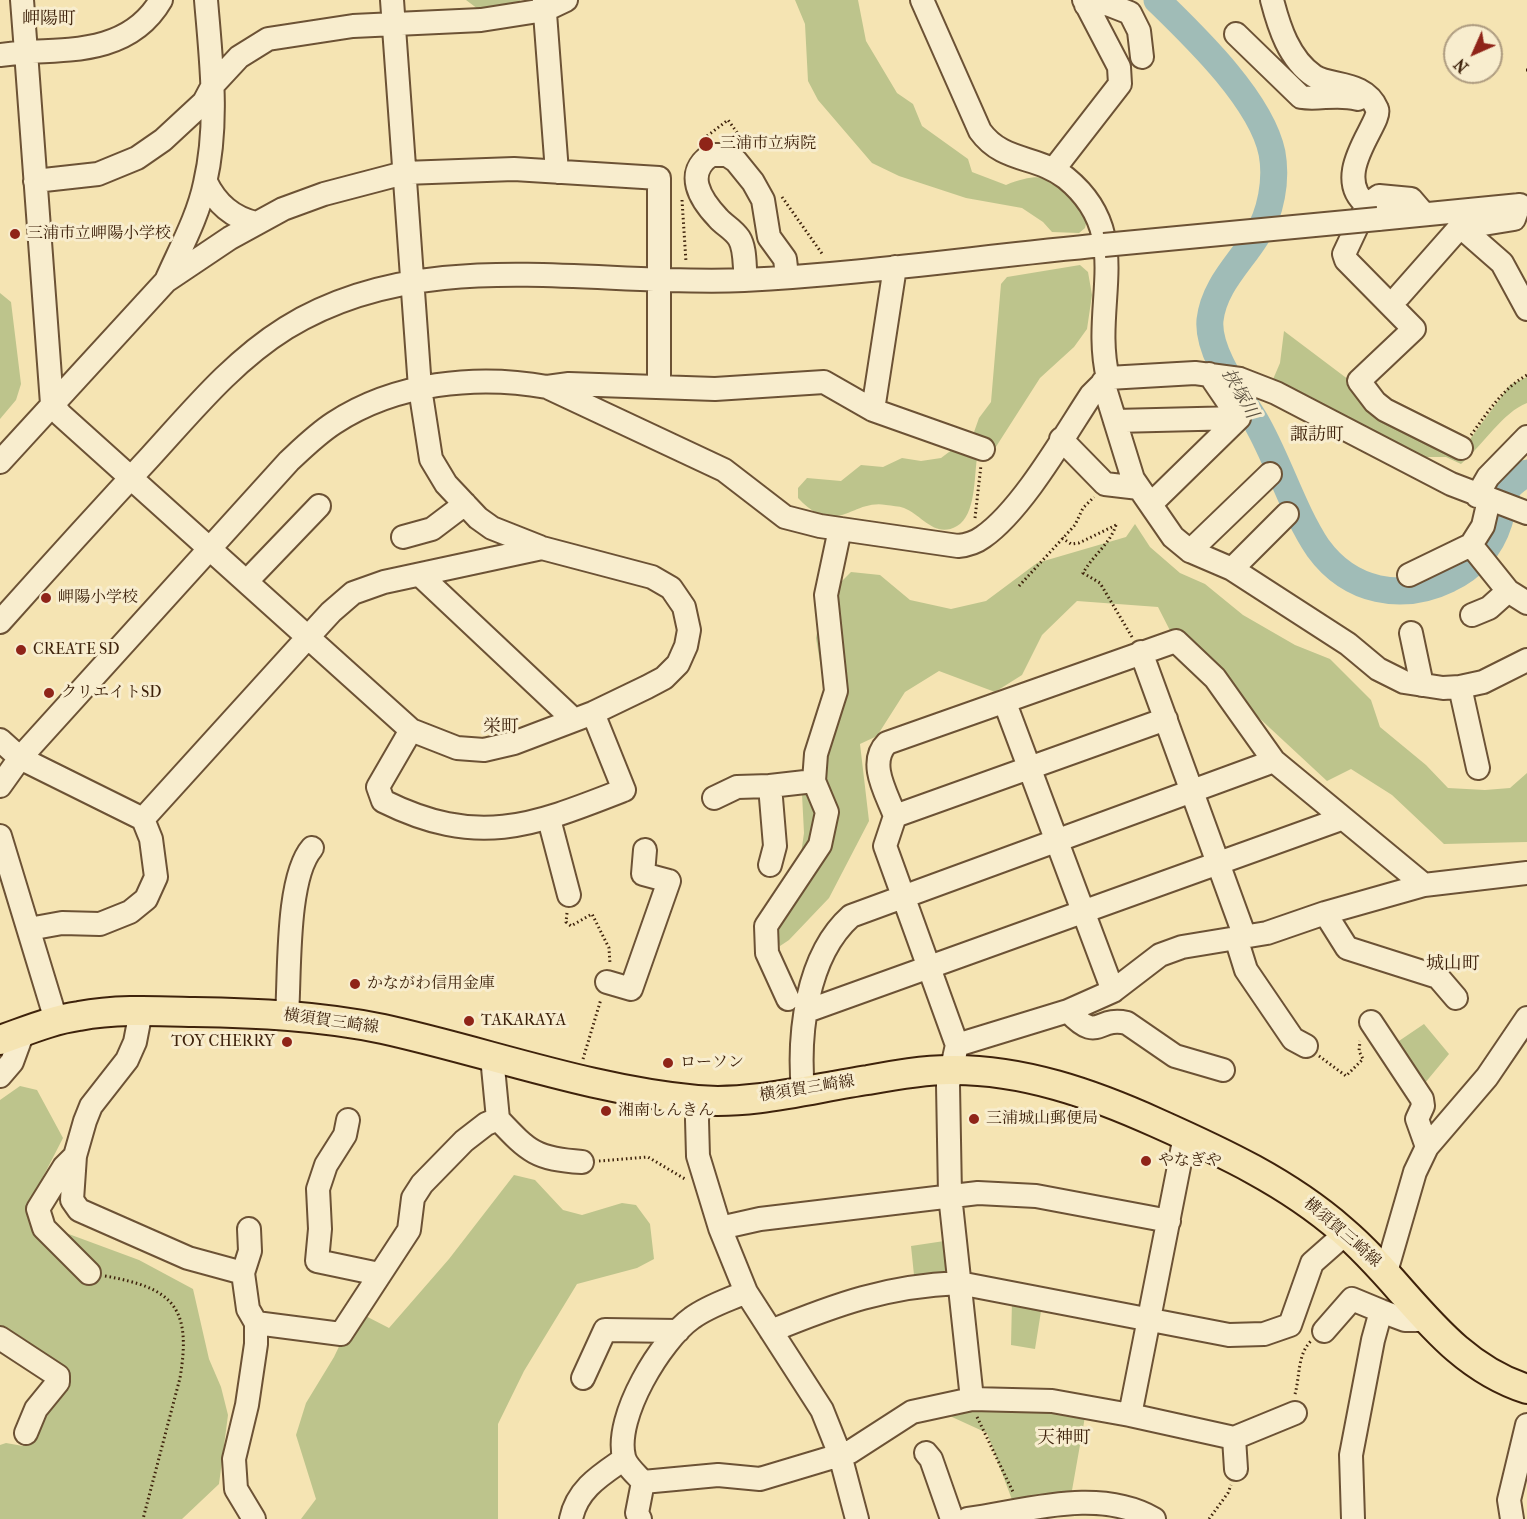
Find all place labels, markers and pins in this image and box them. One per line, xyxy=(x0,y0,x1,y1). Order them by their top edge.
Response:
place label: 三浦市立病院 xyxy=(720,134,816,154)
marker: 三浦市立病院 xyxy=(697,135,715,153)
place label: 三浦市立岬陽小学校 xyxy=(27,224,171,244)
marker: 三浦市立岬陽小学校 xyxy=(8,227,22,241)
place label: 岬陽小学校 xyxy=(58,588,138,608)
marker: 岬陽小学校 xyxy=(39,591,53,605)
place label: CREATE SD xyxy=(33,640,120,660)
marker: CREATE SD xyxy=(14,643,28,657)
place label: クリエイトSD xyxy=(61,683,161,703)
marker: クリエイトSD xyxy=(42,686,56,700)
place label: かながわ信用金庫 xyxy=(367,974,495,994)
marker: かながわ信用金庫 xyxy=(348,977,362,991)
place label: TAKARAYA xyxy=(481,1011,566,1031)
marker: TAKARAYA xyxy=(462,1014,476,1028)
place label: TOY CHERRY xyxy=(171,1032,275,1052)
marker: TOY CHERRY xyxy=(280,1035,294,1049)
place label: ローソン xyxy=(680,1053,744,1073)
marker: ローソン xyxy=(661,1056,675,1070)
place label: 湘南しんきん xyxy=(618,1101,714,1121)
marker: 湘南しんきん xyxy=(599,1104,613,1118)
place label: 三浦城山郵便局 xyxy=(986,1109,1098,1129)
marker: 三浦城山郵便局 xyxy=(967,1112,981,1126)
place label: やなぎや xyxy=(1158,1151,1222,1171)
marker: やなぎや xyxy=(1139,1154,1153,1168)

